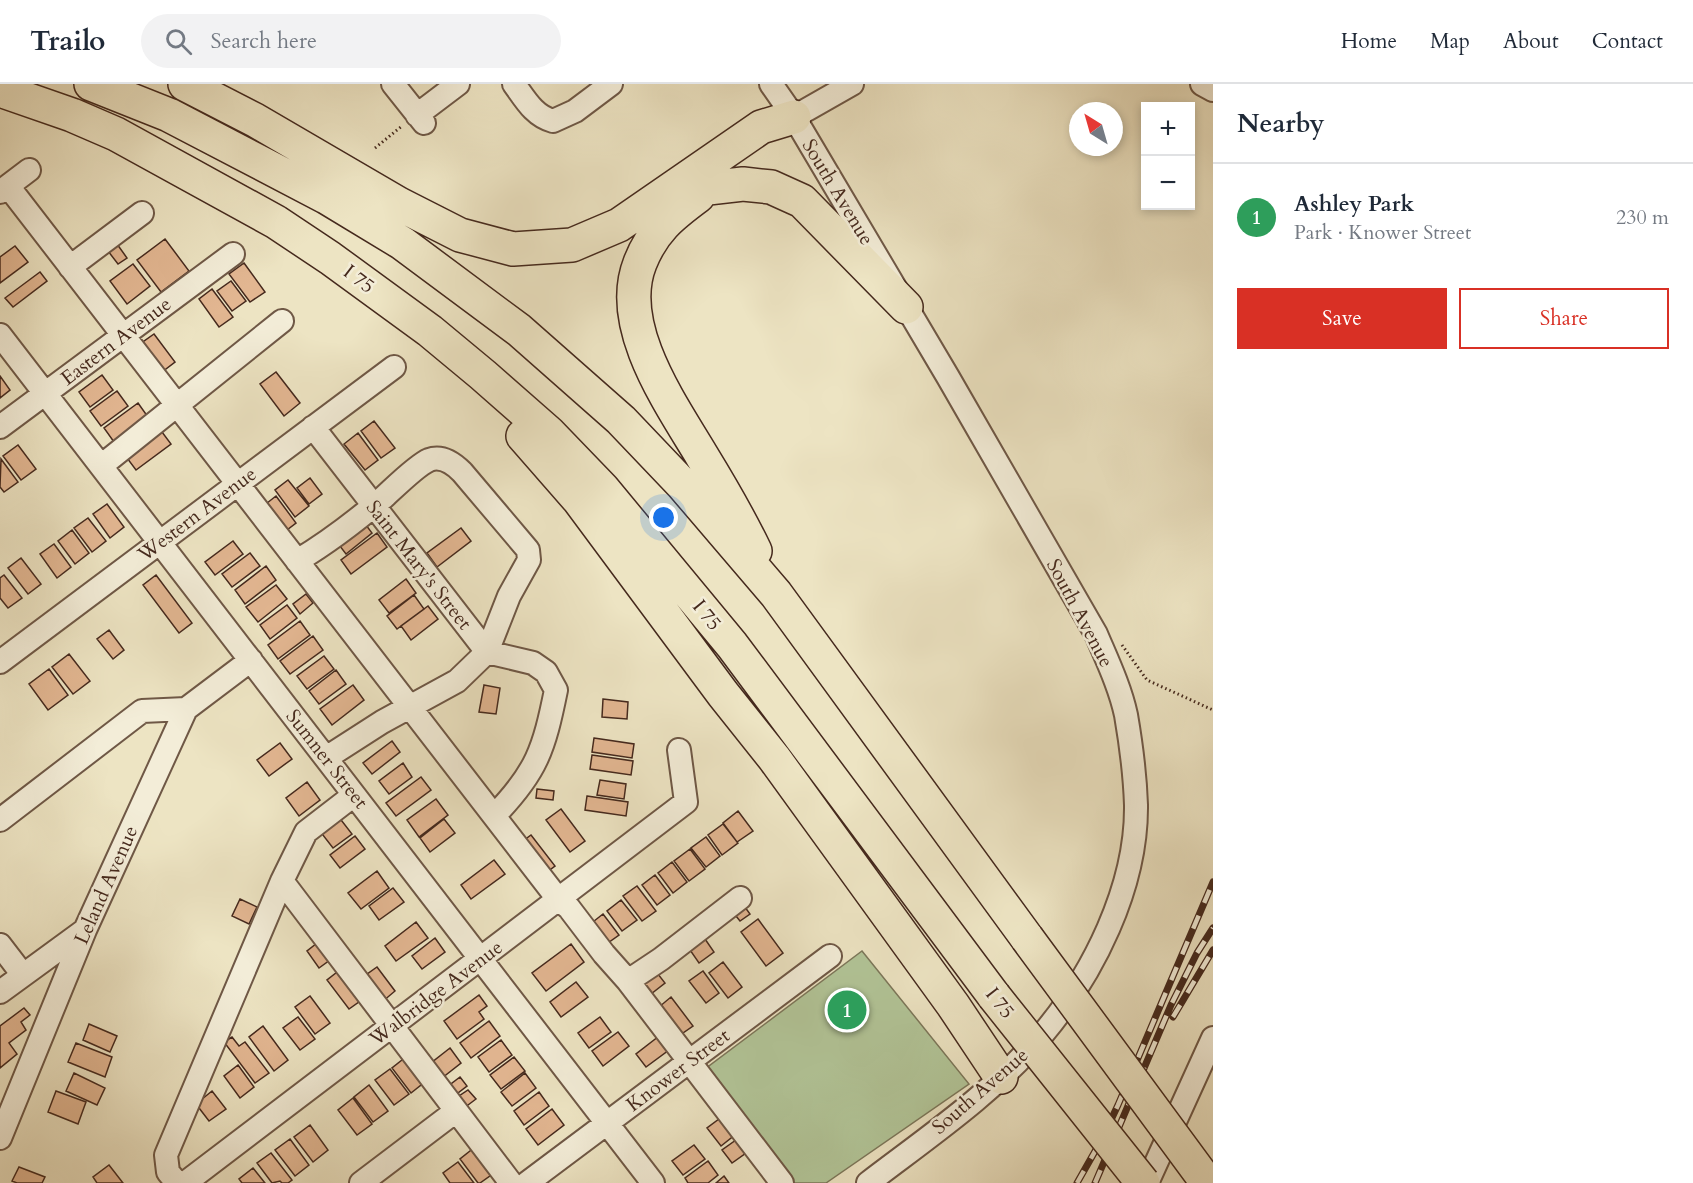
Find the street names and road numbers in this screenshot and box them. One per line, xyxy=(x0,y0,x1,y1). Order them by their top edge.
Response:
street label: South Avenue xyxy=(796,134,880,250)
street label: I 75 xyxy=(338,258,380,300)
street label: Eastern Avenue xyxy=(55,291,177,391)
street label: Western Avenue xyxy=(131,460,262,568)
street label: Saint Mary's Street xyxy=(360,495,479,636)
street label: South Avenue xyxy=(1040,554,1120,672)
street label: I 75 xyxy=(686,594,728,636)
street label: Sumner Street xyxy=(280,704,375,815)
street label: Leland Avenue xyxy=(68,821,144,949)
street label: Walbridge Avenue xyxy=(363,934,508,1053)
street label: I 75 xyxy=(979,982,1021,1024)
street label: Knower Street xyxy=(621,1022,736,1118)
street label: South Avenue xyxy=(926,1042,1034,1140)

